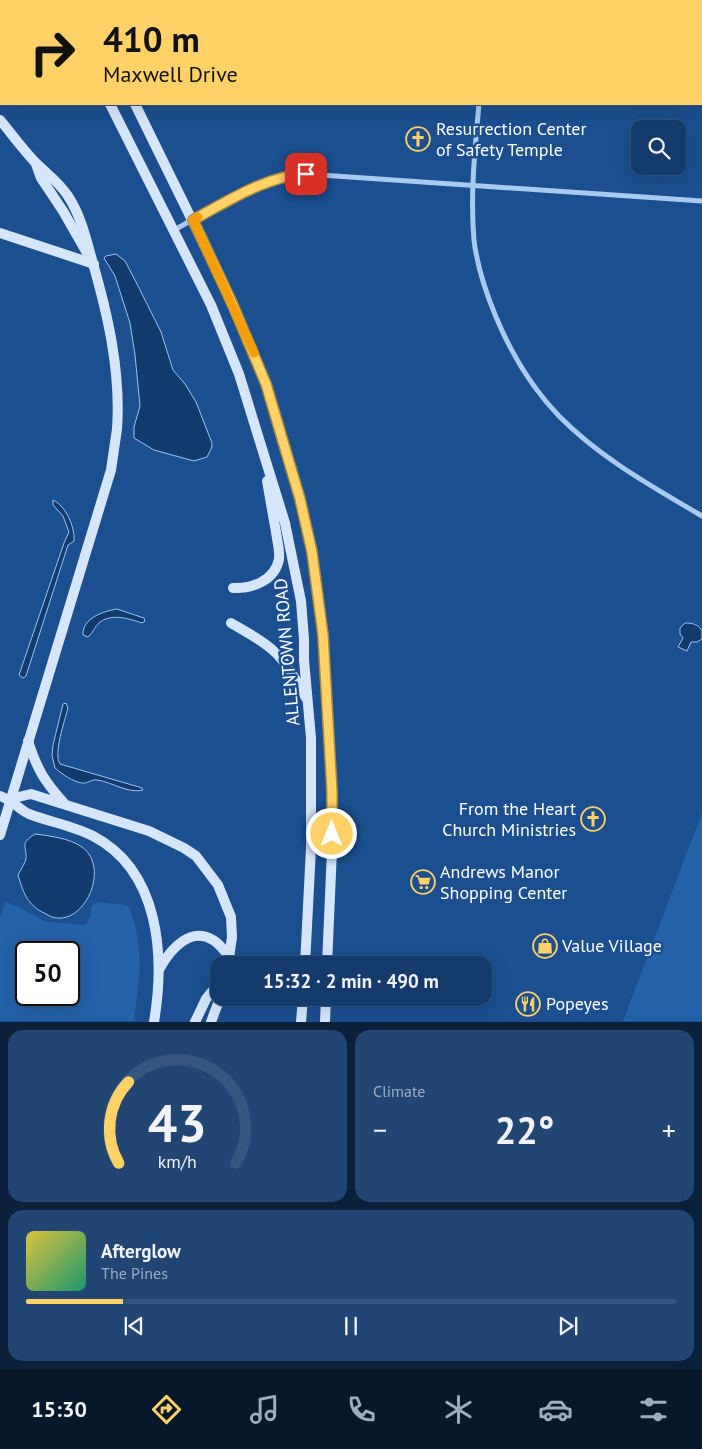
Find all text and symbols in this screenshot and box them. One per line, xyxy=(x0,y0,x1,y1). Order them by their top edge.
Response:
text: 410 m xyxy=(103,16,200,62)
icon: right xyxy=(20,20,85,85)
text: Maxwell Drive xyxy=(103,60,238,88)
place label: Resurrection Center of Safety Temple xyxy=(436,117,587,161)
map controls xyxy=(631,120,686,175)
button: search xyxy=(631,120,686,175)
church icon: Resurrection Center of Safety Temple xyxy=(405,126,431,152)
pin xyxy=(285,153,327,195)
icon: arrive xyxy=(292,160,320,188)
street label: ALLENTOWN ROAD xyxy=(269,577,304,727)
place label: From the Heart Church Ministries xyxy=(442,797,576,841)
church icon: From the Heart Church Ministries xyxy=(580,806,606,832)
position arrow xyxy=(305,807,357,859)
place label: Andrews Manor Shopping Center xyxy=(440,860,567,904)
supermarket icon: Andrews Manor Shopping Center xyxy=(410,869,436,895)
shop icon: Value Village xyxy=(532,933,558,959)
place label: Value Village xyxy=(561,934,662,957)
speed limit sign: 50 xyxy=(15,941,80,1006)
text: 15:32 · 2 min · 490 m xyxy=(263,969,439,993)
restaurant icon: Popeyes xyxy=(515,991,541,1017)
place label: Popeyes xyxy=(546,992,608,1015)
text: Climate xyxy=(373,1081,425,1101)
text: 43 xyxy=(148,1089,207,1156)
text: 22° xyxy=(495,1105,554,1154)
text: − xyxy=(373,1111,387,1148)
text: + xyxy=(662,1111,676,1148)
text: km/h xyxy=(158,1150,197,1173)
text: Afterglow xyxy=(101,1239,181,1263)
text: The Pines xyxy=(101,1263,168,1283)
icon: previous xyxy=(120,1312,148,1340)
icon: pause xyxy=(337,1312,365,1340)
icon: next xyxy=(554,1312,582,1340)
icon: directions xyxy=(149,1392,184,1427)
icon: music xyxy=(247,1392,282,1427)
icon: phone xyxy=(344,1392,379,1427)
icon: climate xyxy=(441,1392,476,1427)
icon: car xyxy=(538,1392,573,1427)
icon: filters xyxy=(636,1392,671,1427)
text: 15:30 xyxy=(31,1395,87,1423)

